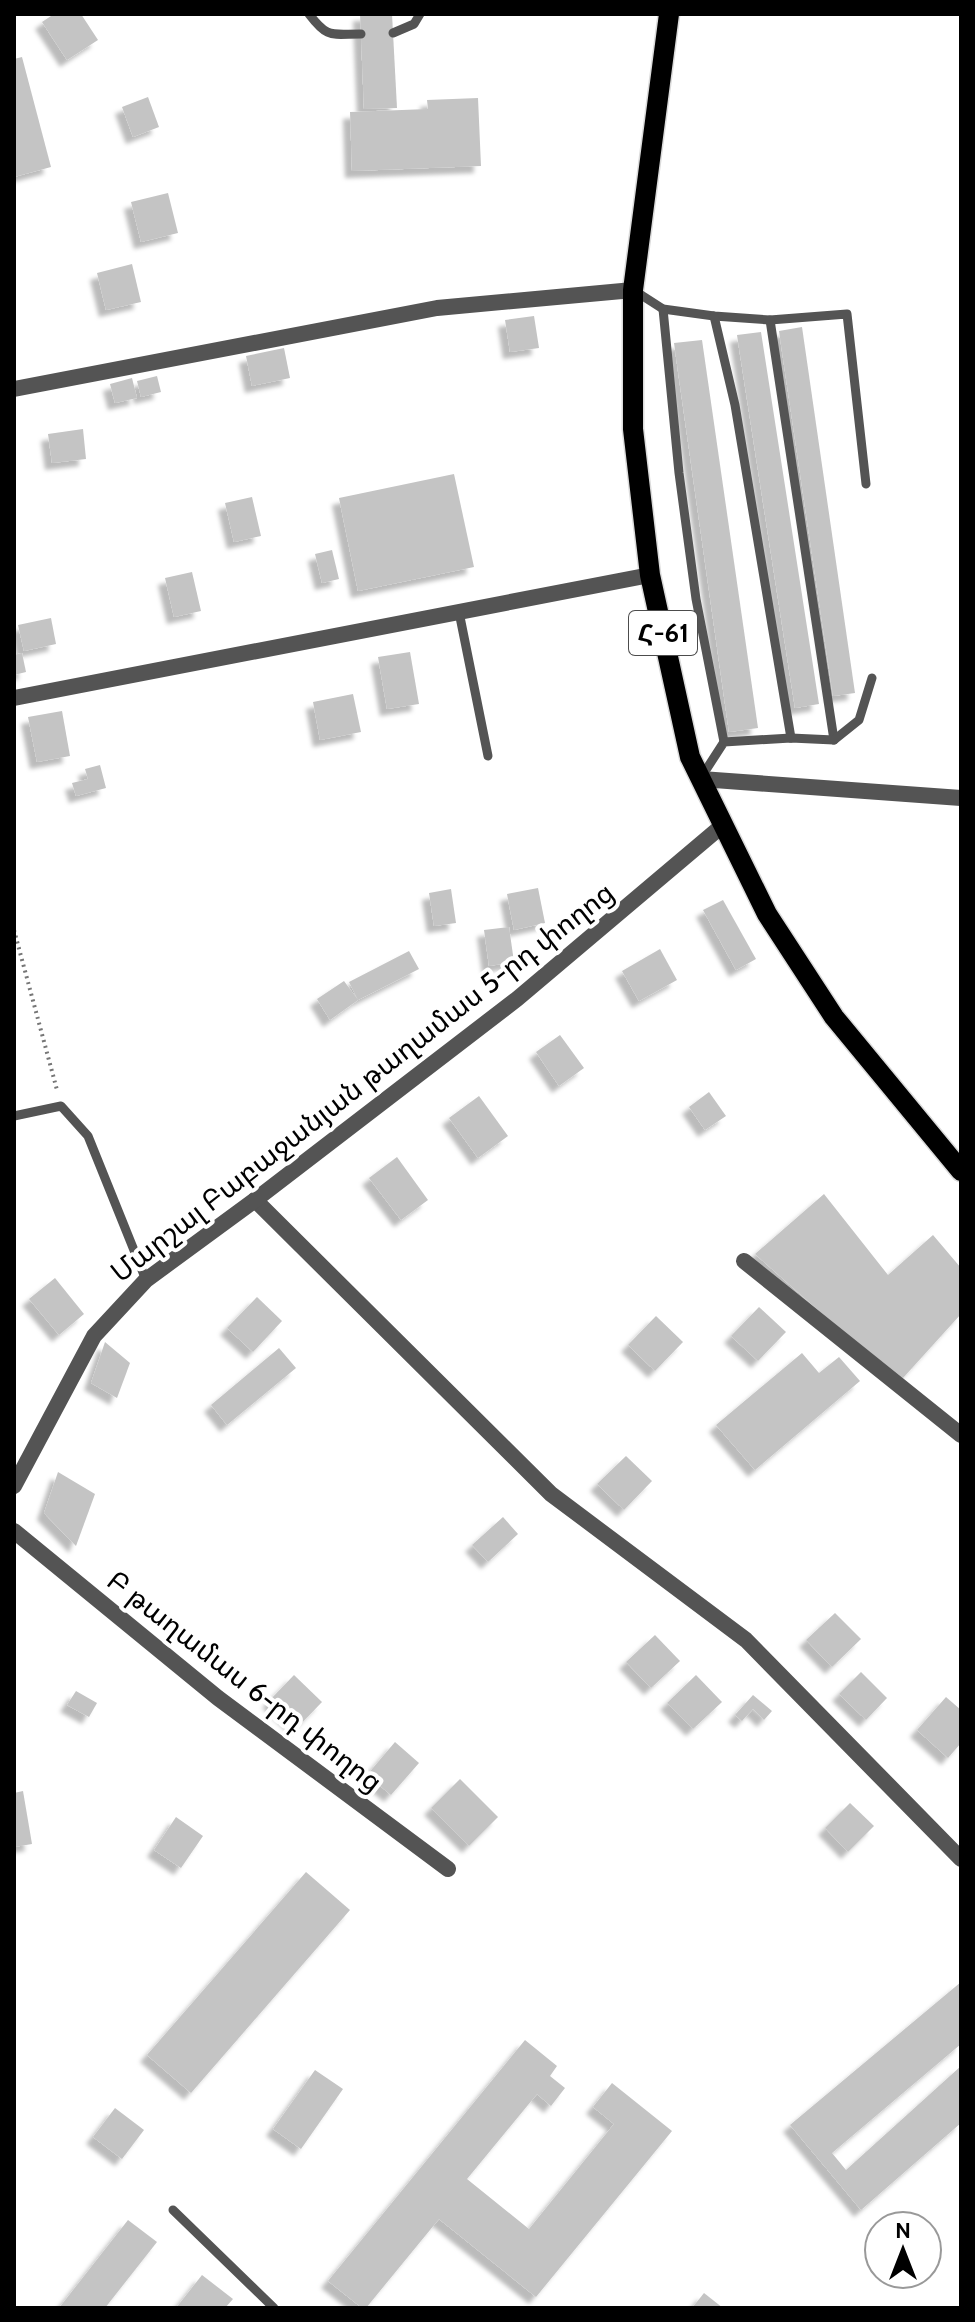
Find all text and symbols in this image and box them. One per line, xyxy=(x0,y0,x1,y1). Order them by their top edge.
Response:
road number: Հ-61 xyxy=(629,611,697,655)
street label: Մարշալ Բաբաջանյան թաղամաս 5-րդ փողոց xyxy=(104,875,620,1289)
street label: Բ թաղամաս 6-րդ փողոց xyxy=(101,1563,389,1799)
north arrow xyxy=(863,2210,943,2290)
text: N xyxy=(895,2217,911,2244)

